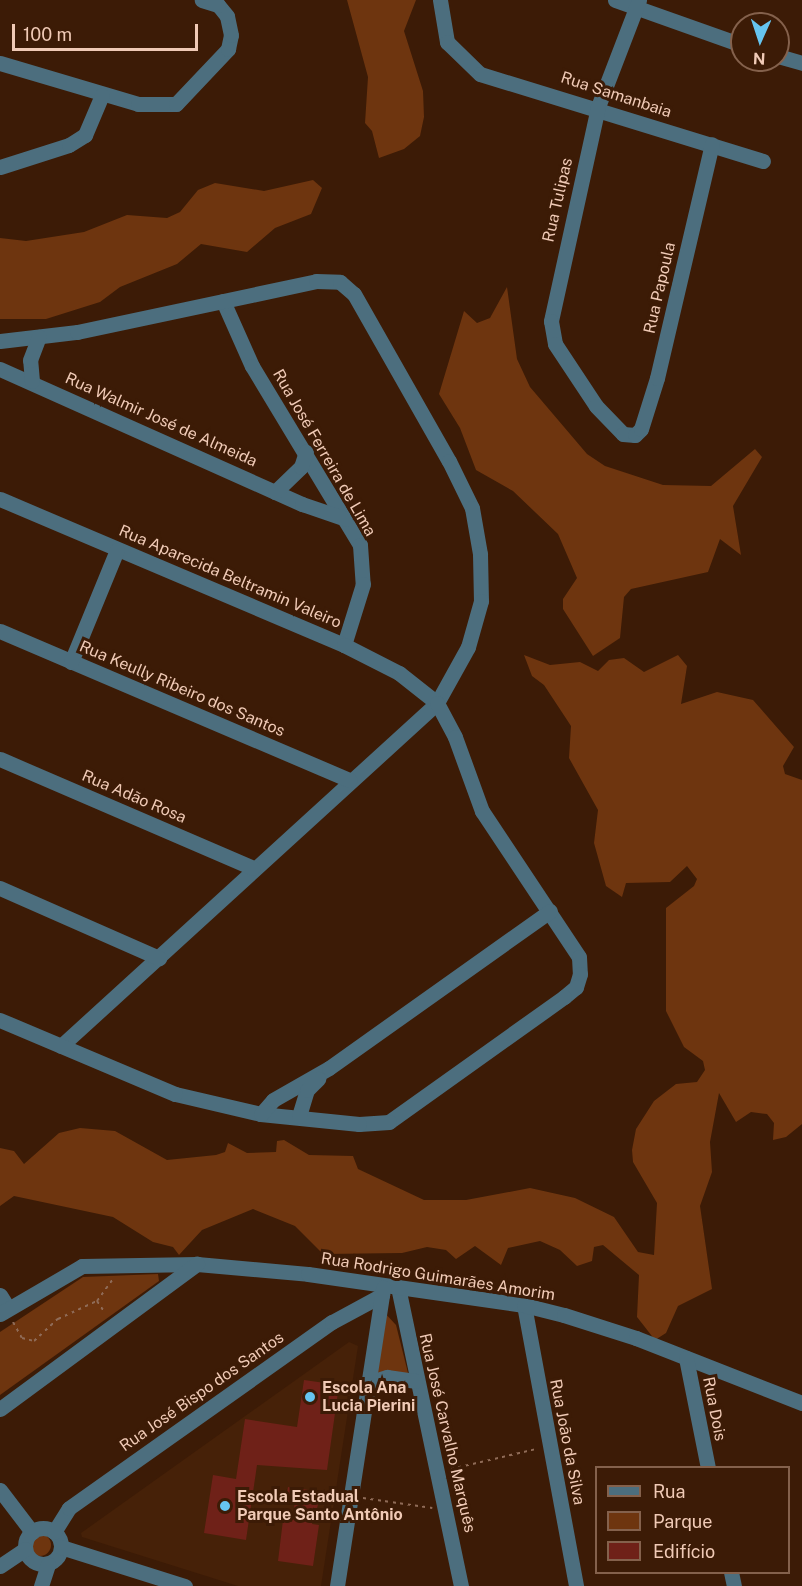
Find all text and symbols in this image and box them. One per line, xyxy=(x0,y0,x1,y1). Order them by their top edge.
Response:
scale bar xyxy=(15,12,201,50)
north arrow xyxy=(730,12,790,72)
text: 100 m xyxy=(23,24,72,45)
text: N xyxy=(752,49,766,68)
street label: Rua Samanbaia xyxy=(558,68,674,122)
street label: Rua Tulipas xyxy=(539,156,577,244)
street label: Rua Papoula xyxy=(640,240,680,336)
street label: Rua José Ferreira de Lima xyxy=(268,366,380,540)
street label: Rua Walmir José de Almeida xyxy=(62,369,260,471)
street label: Rua Aparecida Beltramin Valeiro xyxy=(116,521,344,633)
street label: Rua Keully Ribeiro dos Santos xyxy=(76,637,288,741)
street label: Rua Adão Rosa xyxy=(79,766,189,828)
street label: Rua Rodrigo Guimarães Amorim xyxy=(320,1249,556,1305)
street label: Rua José Bispo dos Santos xyxy=(116,1328,288,1456)
street label: Rua José Carvalho Marquês xyxy=(415,1332,479,1534)
street label: Rua Dois xyxy=(698,1375,730,1443)
street label: Rua João da Silva xyxy=(545,1377,589,1507)
place label: Escola Ana Lucia Pierini xyxy=(322,1378,415,1416)
marker: Escola Ana Lucia Pierini xyxy=(303,1390,317,1404)
legend xyxy=(595,1466,790,1574)
text: Rua xyxy=(653,1481,685,1502)
place label: Escola Estadual Parque Santo Antônio xyxy=(237,1487,403,1525)
marker: Escola Estadual Parque Santo Antônio xyxy=(218,1499,232,1513)
text: Parque xyxy=(653,1511,713,1532)
text: Edifício xyxy=(653,1541,715,1562)

